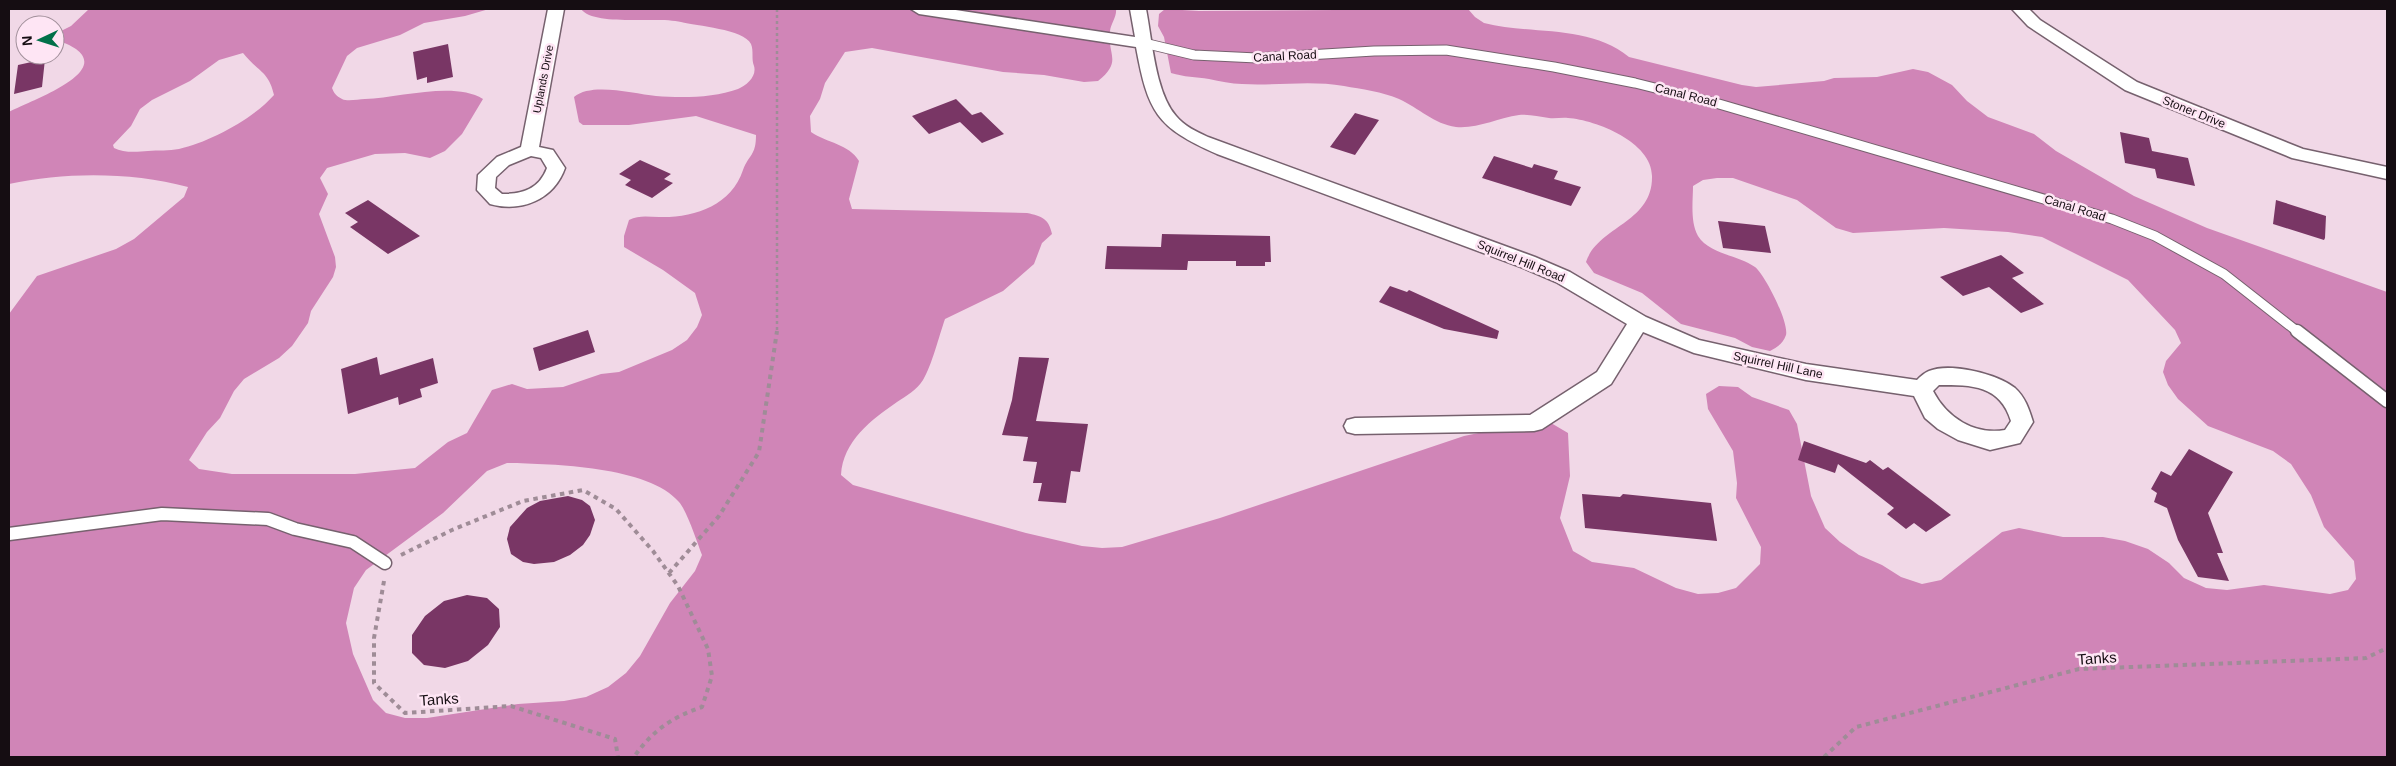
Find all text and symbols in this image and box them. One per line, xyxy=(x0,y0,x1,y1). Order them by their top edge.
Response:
north arrow xyxy=(15,15,65,65)
text: N xyxy=(19,35,35,47)
street label: Uplands Drive xyxy=(531,44,555,114)
street label: Canal Road xyxy=(1253,47,1317,65)
street label: Canal Road xyxy=(1654,81,1718,109)
street label: Stoner Drive xyxy=(2160,93,2228,131)
street label: Canal Road xyxy=(2043,192,2107,224)
street label: Squirrel Hill Road xyxy=(1475,237,1567,285)
street label: Squirrel Hill Lane xyxy=(1732,349,1824,381)
street label: Tanks xyxy=(2077,648,2117,668)
street label: Tanks xyxy=(419,689,459,709)

